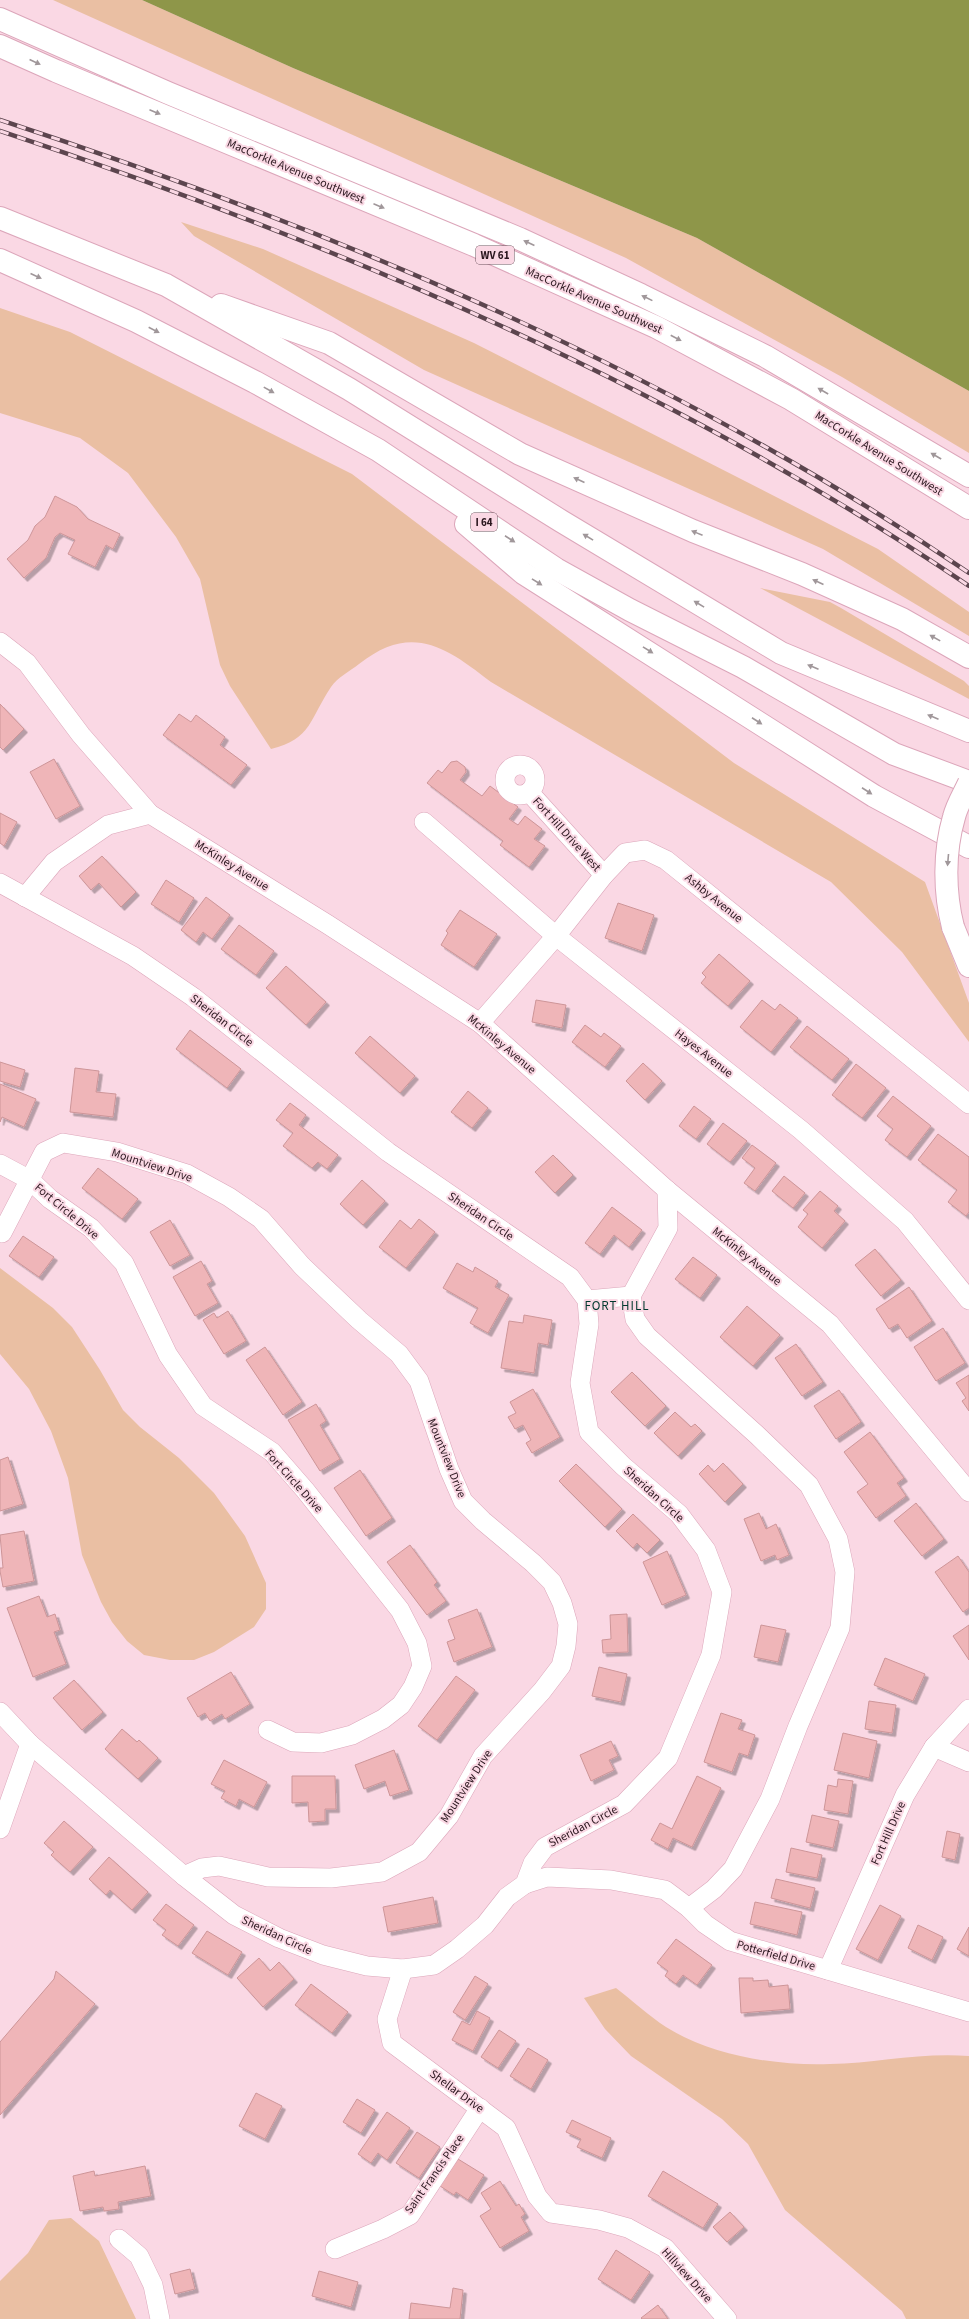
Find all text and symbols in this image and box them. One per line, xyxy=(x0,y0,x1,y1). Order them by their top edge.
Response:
one-way arrow xyxy=(30,59,41,65)
one-way arrow xyxy=(150,110,162,116)
street label: MacCorkle Avenue Southwest xyxy=(224,135,367,208)
one-way arrow xyxy=(373,203,385,209)
one-way arrow xyxy=(523,240,534,246)
road number: WV 61 xyxy=(476,246,514,264)
street label: MacCorkle Avenue Southwest xyxy=(523,263,665,338)
one-way arrow xyxy=(30,273,41,279)
one-way arrow xyxy=(641,294,652,301)
one-way arrow xyxy=(148,327,160,333)
one-way arrow xyxy=(671,335,682,341)
one-way arrow xyxy=(263,387,275,393)
one-way arrow xyxy=(818,387,829,394)
street label: MacCorkle Avenue Southwest xyxy=(812,407,946,500)
one-way arrow xyxy=(930,452,942,459)
one-way arrow xyxy=(573,477,584,483)
road number: I 64 xyxy=(471,513,497,531)
one-way arrow xyxy=(691,530,703,536)
one-way arrow xyxy=(583,533,593,541)
one-way arrow xyxy=(505,535,516,543)
one-way arrow xyxy=(532,578,543,585)
one-way arrow xyxy=(812,579,824,585)
one-way arrow xyxy=(694,600,704,608)
one-way arrow xyxy=(929,634,941,641)
one-way arrow xyxy=(642,647,654,654)
one-way arrow xyxy=(806,663,818,669)
one-way arrow xyxy=(926,714,938,720)
one-way arrow xyxy=(751,717,763,724)
one-way arrow xyxy=(861,787,872,795)
street label: Fort Hill Drive West xyxy=(529,793,605,875)
street label: McKinley Avenue xyxy=(191,836,272,895)
one-way arrow xyxy=(944,854,951,866)
street label: Ashby Avenue xyxy=(681,870,746,927)
street label: Sheridan Circle xyxy=(187,990,257,1051)
street label: McKinley Avenue xyxy=(464,1011,540,1078)
street label: Hayes Avenue xyxy=(671,1025,736,1082)
street label: Mountview Drive xyxy=(109,1144,194,1187)
street label: Fort Circle Drive xyxy=(31,1179,103,1244)
street label: Sheridan Circle xyxy=(444,1188,517,1245)
street label: McKinley Avenue xyxy=(708,1223,785,1290)
district label: FORT HILL xyxy=(584,1297,650,1315)
street label: Mountview Drive xyxy=(423,1416,470,1500)
street label: Fort Circle Drive xyxy=(261,1446,327,1517)
street label: Sheridan Circle xyxy=(620,1463,688,1526)
street label: Mountview Drive xyxy=(436,1746,496,1826)
street label: Fort Hill Drive xyxy=(867,1799,910,1868)
street label: Sheridan Circle xyxy=(546,1801,621,1852)
street label: Sheridan Circle xyxy=(239,1912,315,1959)
street label: Potterfield Drive xyxy=(735,1936,817,1975)
street label: Shellar Drive xyxy=(426,2066,487,2117)
street label: Saint Francis Place xyxy=(401,2131,468,2217)
street label: Hillview Drive xyxy=(657,2244,716,2307)

